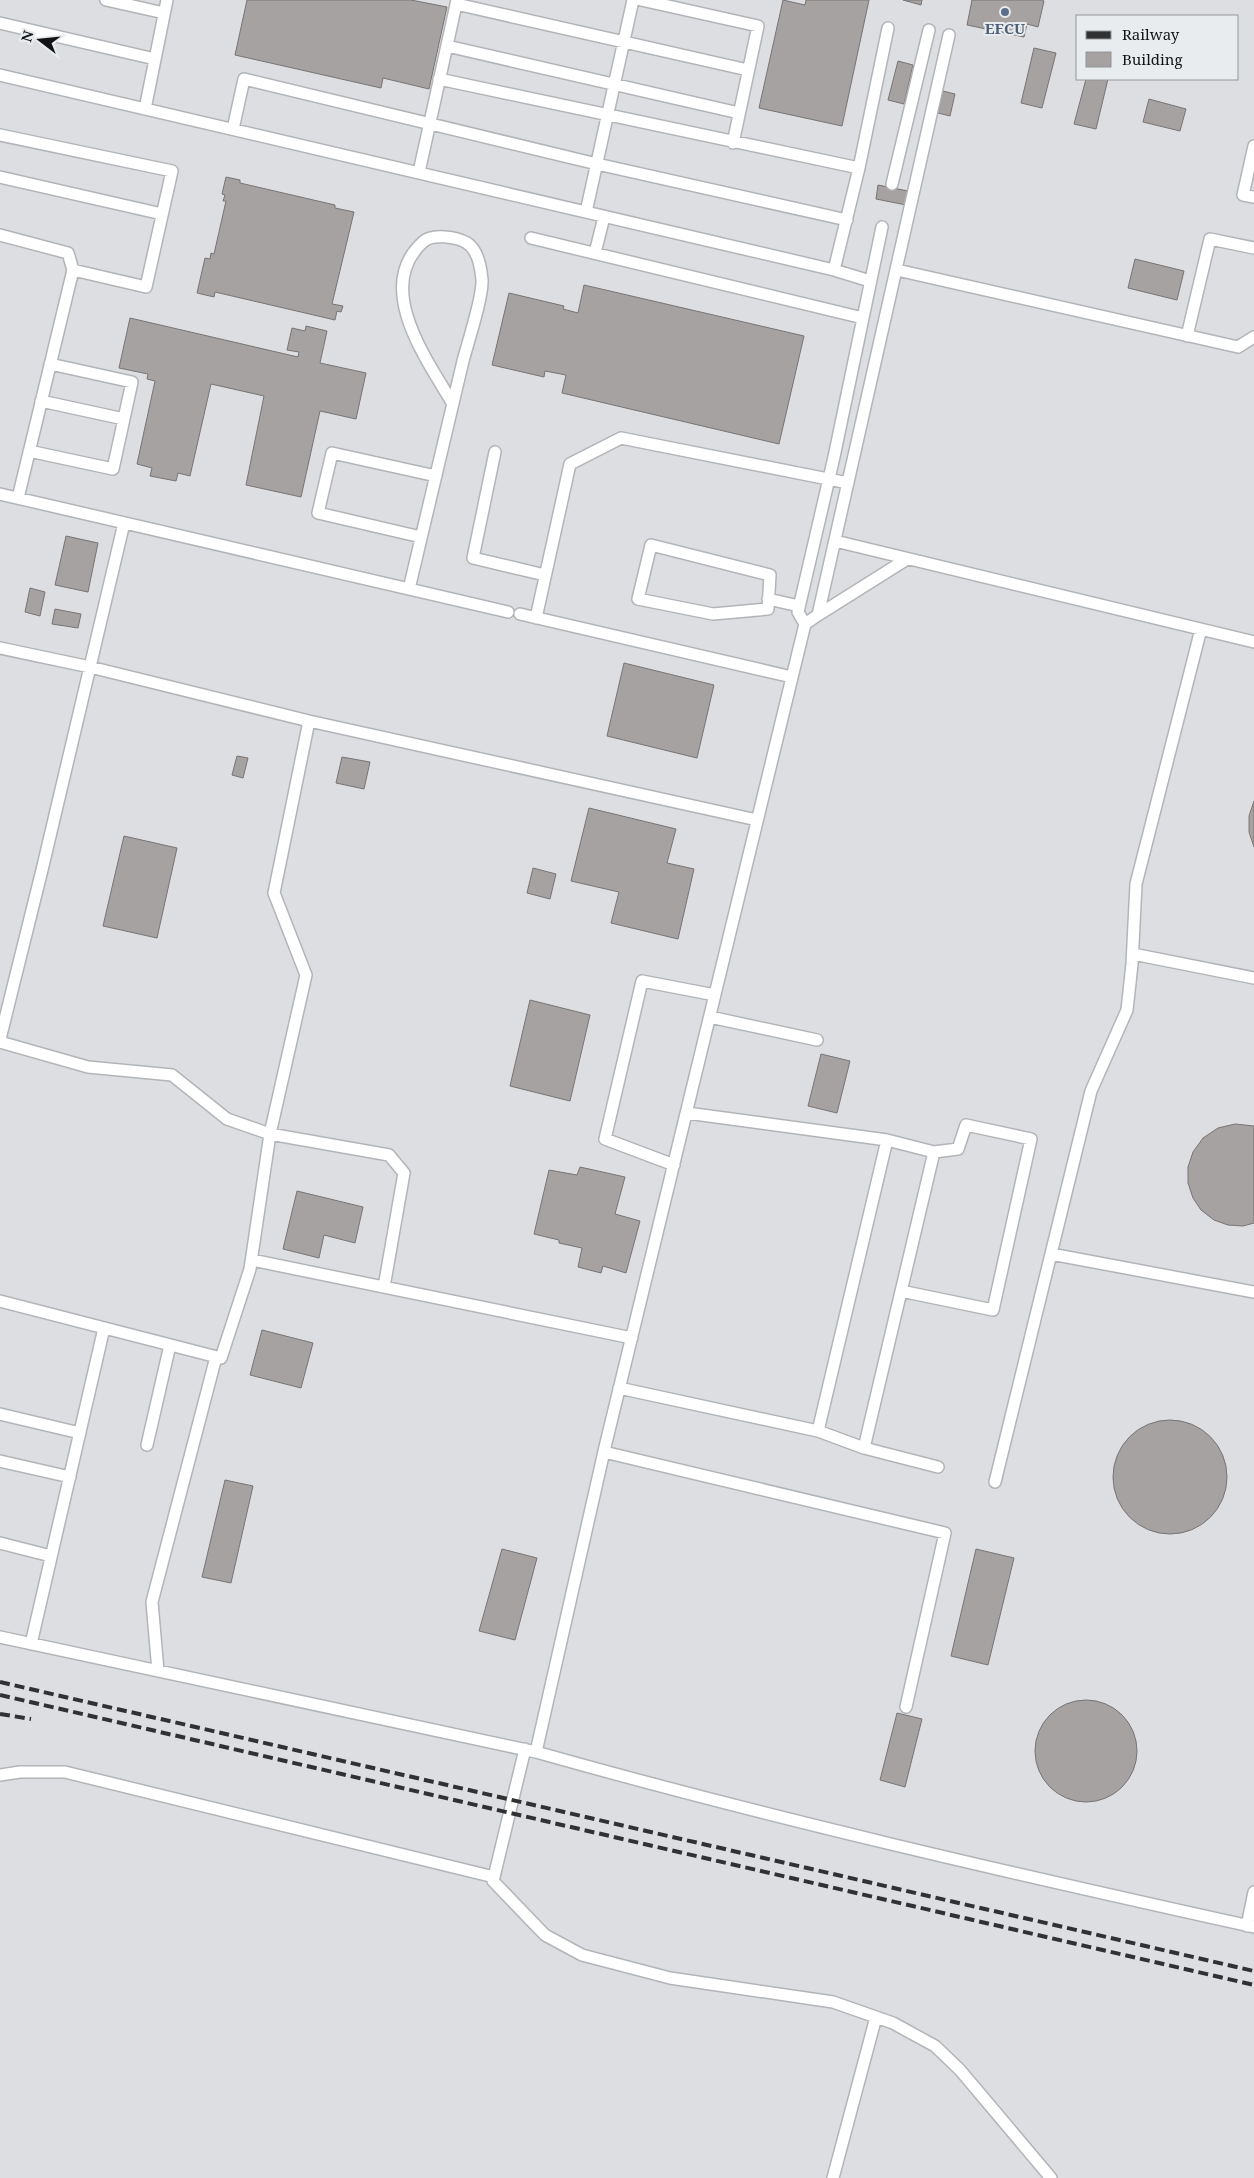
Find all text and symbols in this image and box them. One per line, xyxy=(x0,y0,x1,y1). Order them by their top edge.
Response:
marker: EFCU xyxy=(999,6,1011,18)
north arrow xyxy=(15,15,65,65)
legend xyxy=(1076,15,1239,80)
place label: EFCU xyxy=(985,18,1025,38)
text: Railway xyxy=(1122,24,1180,44)
text: N xyxy=(16,28,38,44)
text: Building xyxy=(1122,49,1183,69)

